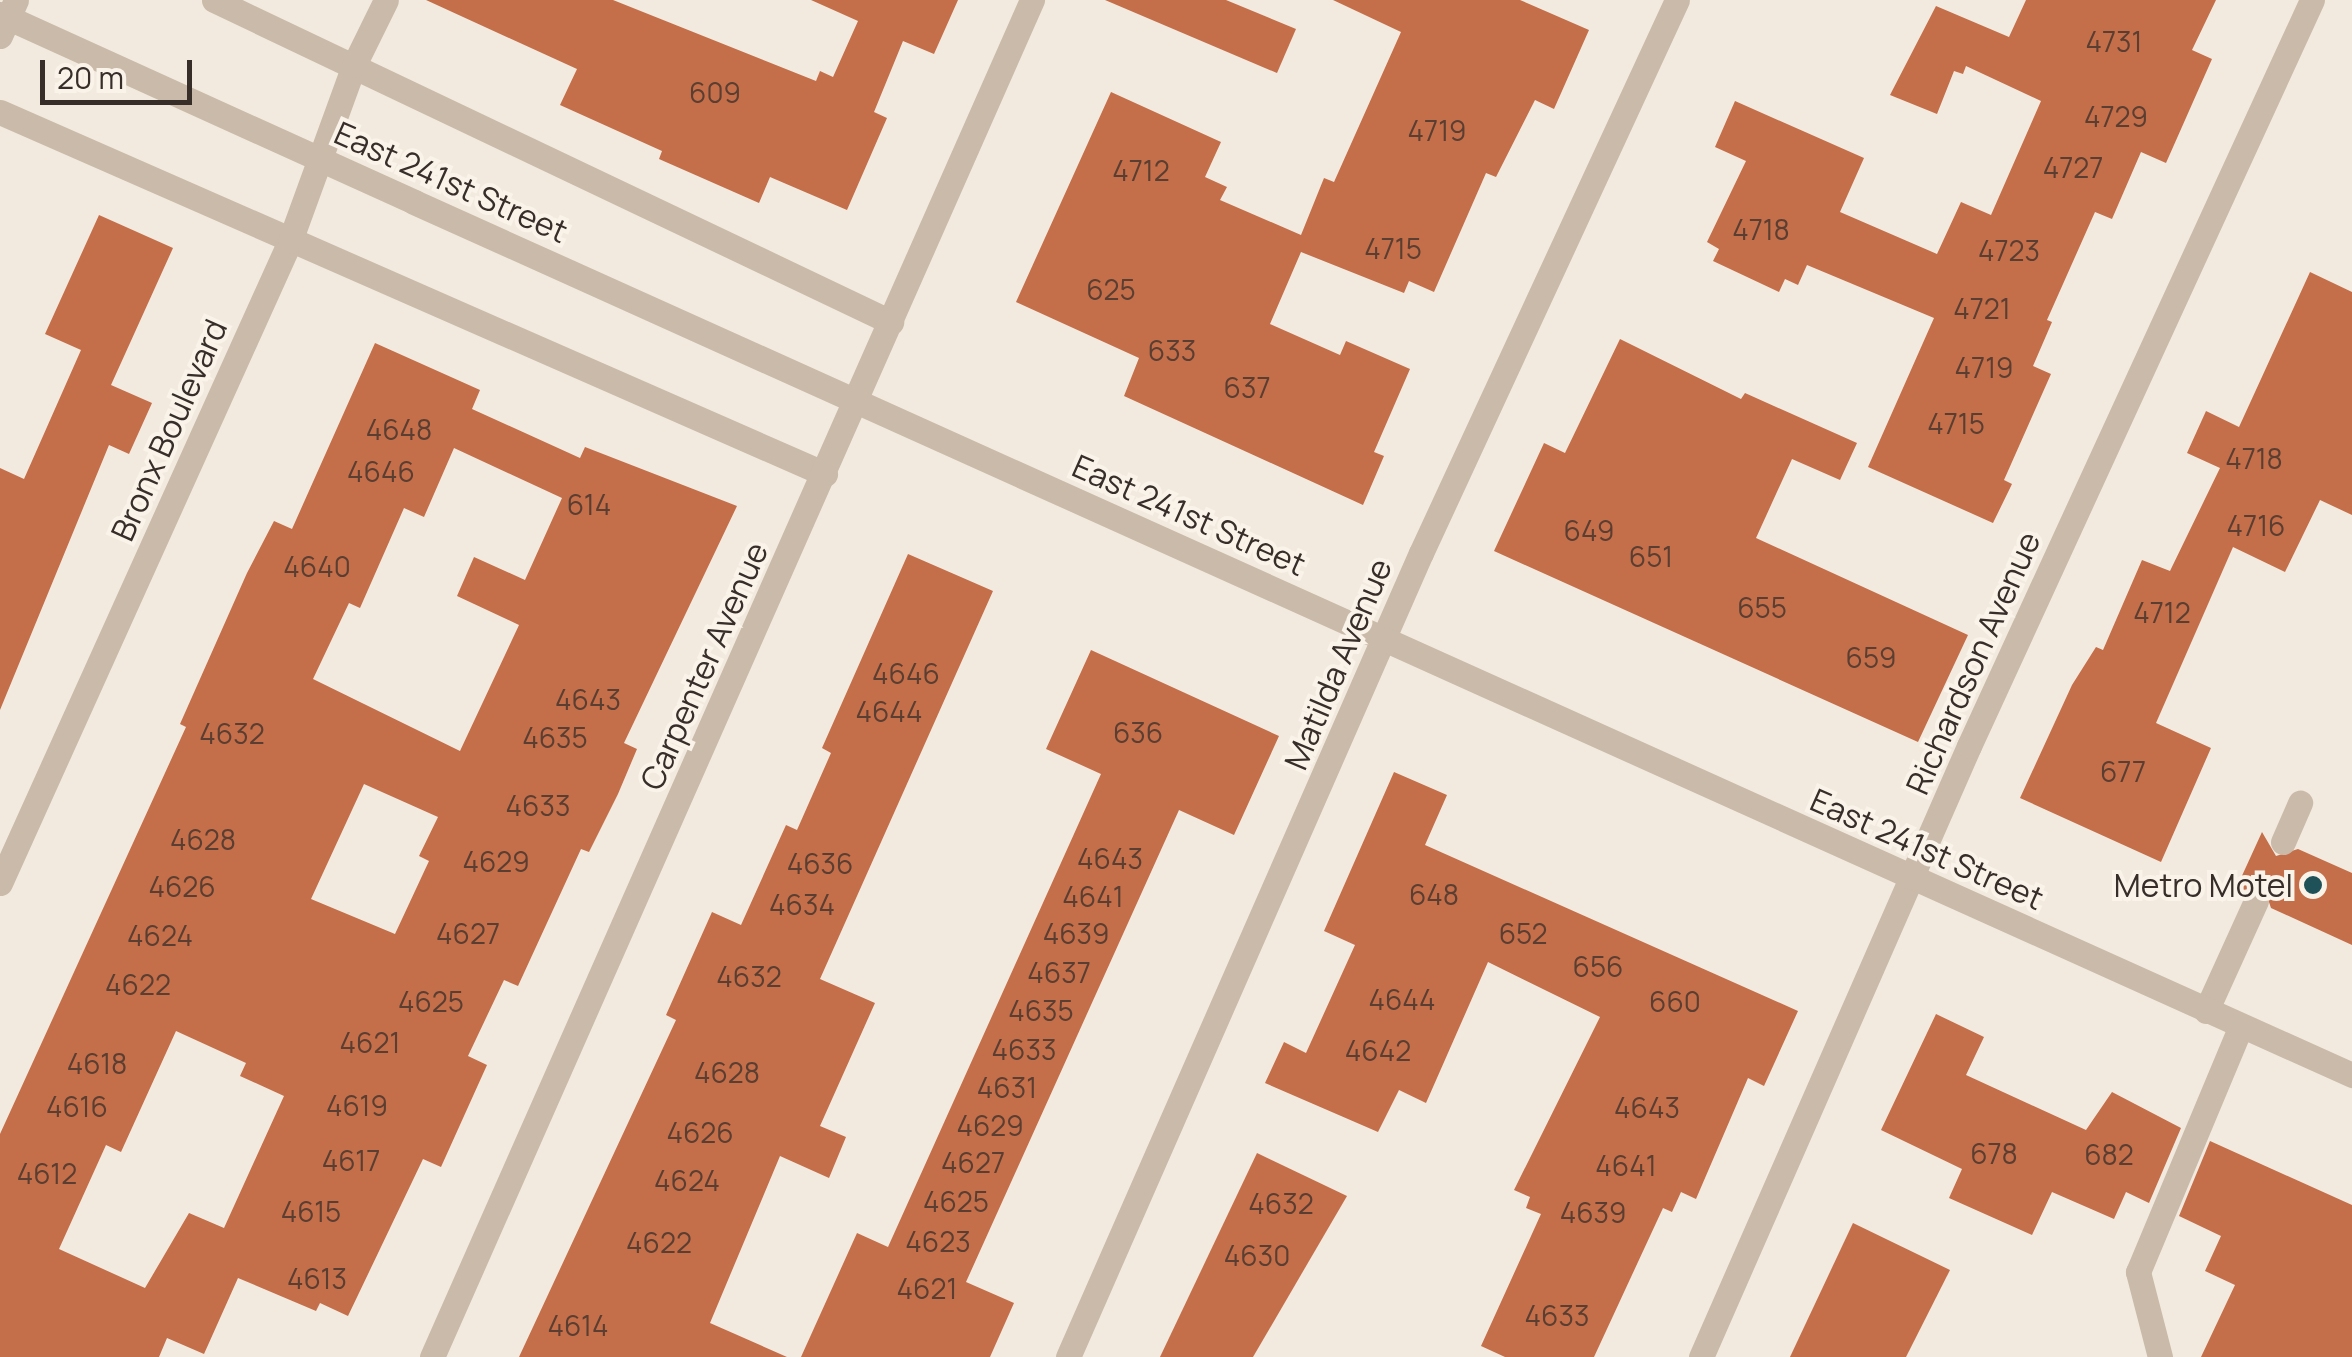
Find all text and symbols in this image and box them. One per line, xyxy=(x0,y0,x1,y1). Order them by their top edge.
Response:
house number: 4731 xyxy=(2086,24,2142,58)
scale bar xyxy=(45,40,198,102)
text: 20 m xyxy=(57,57,124,98)
house number: 609 xyxy=(689,75,741,109)
house number: 4729 xyxy=(2084,99,2148,133)
street label: East 241st Street xyxy=(329,113,573,251)
house number: 4719 xyxy=(1408,113,1466,147)
house number: 4727 xyxy=(2043,150,2103,184)
house number: 4712 xyxy=(1112,153,1170,187)
house number: 4718 xyxy=(1732,212,1790,246)
house number: 4715 xyxy=(1364,231,1422,265)
house number: 4723 xyxy=(1978,233,2040,267)
house number: 625 xyxy=(1086,272,1136,306)
house number: 4721 xyxy=(1953,291,2011,325)
street label: Bronx Boulevard xyxy=(103,313,235,547)
house number: 633 xyxy=(1148,333,1196,367)
house number: 4719 xyxy=(1955,350,2013,384)
house number: 637 xyxy=(1224,370,1270,404)
house number: 4715 xyxy=(1927,406,1985,440)
house number: 4648 xyxy=(366,412,432,446)
house number: 4718 xyxy=(2225,441,2283,475)
street label: East 241st Street xyxy=(1067,446,1311,584)
house number: 4646 xyxy=(347,454,415,488)
house number: 614 xyxy=(567,487,611,521)
house number: 4716 xyxy=(2227,508,2285,542)
house number: 649 xyxy=(1564,513,1614,547)
street label: Richardson Avenue xyxy=(1898,526,2048,800)
street label: Carpenter Avenue xyxy=(632,536,776,796)
house number: 651 xyxy=(1629,539,1673,573)
house number: 4640 xyxy=(283,549,351,583)
street label: Matilda Avenue xyxy=(1276,553,1400,775)
house number: 655 xyxy=(1737,590,1787,624)
house number: 4712 xyxy=(2133,595,2191,629)
house number: 659 xyxy=(1846,640,1896,674)
house number: 4646 xyxy=(872,656,940,690)
house number: 4643 xyxy=(555,682,621,716)
house number: 4644 xyxy=(855,694,923,728)
house number: 636 xyxy=(1113,715,1163,749)
house number: 4632 xyxy=(199,716,265,750)
house number: 4635 xyxy=(522,720,588,754)
house number: 677 xyxy=(2100,754,2146,788)
street label: East 241st Street xyxy=(1805,780,2049,918)
house number: 4633 xyxy=(506,788,570,822)
house number: 4628 xyxy=(170,822,236,856)
house number: 4643 xyxy=(1077,841,1143,875)
house number: 4629 xyxy=(462,844,530,878)
house number: 4636 xyxy=(787,846,853,880)
place label: Metro Motel xyxy=(2114,866,2293,904)
house number: 4626 xyxy=(148,869,216,903)
marker: Metro Motel xyxy=(2302,874,2324,896)
house number: 648 xyxy=(1409,877,1459,911)
house number: 4641 xyxy=(1062,879,1124,913)
house number: 4634 xyxy=(769,887,835,921)
house number: 4627 xyxy=(436,916,500,950)
house number: 4639 xyxy=(1043,916,1109,950)
house number: 652 xyxy=(1499,916,1547,950)
house number: 4624 xyxy=(127,918,193,952)
house number: 656 xyxy=(1573,949,1623,983)
house number: 4637 xyxy=(1027,955,1091,989)
house number: 4632 xyxy=(716,959,782,993)
house number: 4622 xyxy=(105,967,171,1001)
house number: 4644 xyxy=(1368,982,1436,1016)
house number: 4625 xyxy=(398,984,464,1018)
house number: 660 xyxy=(1649,984,1701,1018)
house number: 4635 xyxy=(1008,993,1074,1027)
house number: 4621 xyxy=(340,1025,400,1059)
house number: 4633 xyxy=(992,1032,1056,1066)
house number: 4642 xyxy=(1345,1033,1411,1067)
house number: 4618 xyxy=(67,1046,127,1080)
house number: 4628 xyxy=(694,1055,760,1089)
house number: 4631 xyxy=(977,1070,1037,1104)
house number: 4619 xyxy=(326,1088,388,1122)
house number: 4616 xyxy=(46,1089,108,1123)
house number: 4643 xyxy=(1614,1090,1680,1124)
house number: 4629 xyxy=(956,1108,1024,1142)
house number: 4626 xyxy=(666,1115,734,1149)
house number: 678 xyxy=(1970,1136,2018,1170)
house number: 682 xyxy=(2084,1137,2134,1171)
house number: 4617 xyxy=(322,1143,380,1177)
house number: 4627 xyxy=(941,1145,1005,1179)
house number: 4641 xyxy=(1595,1148,1657,1182)
house number: 4612 xyxy=(17,1156,77,1190)
house number: 4624 xyxy=(654,1163,720,1197)
house number: 4625 xyxy=(923,1184,989,1218)
house number: 4632 xyxy=(1248,1186,1314,1220)
house number: 4615 xyxy=(281,1194,341,1228)
house number: 4639 xyxy=(1560,1195,1626,1229)
house number: 4623 xyxy=(905,1224,971,1258)
house number: 4622 xyxy=(626,1225,692,1259)
house number: 4630 xyxy=(1224,1238,1290,1272)
house number: 4613 xyxy=(287,1261,347,1295)
house number: 4621 xyxy=(897,1271,957,1305)
house number: 4633 xyxy=(1525,1298,1589,1332)
house number: 4614 xyxy=(548,1308,608,1342)

